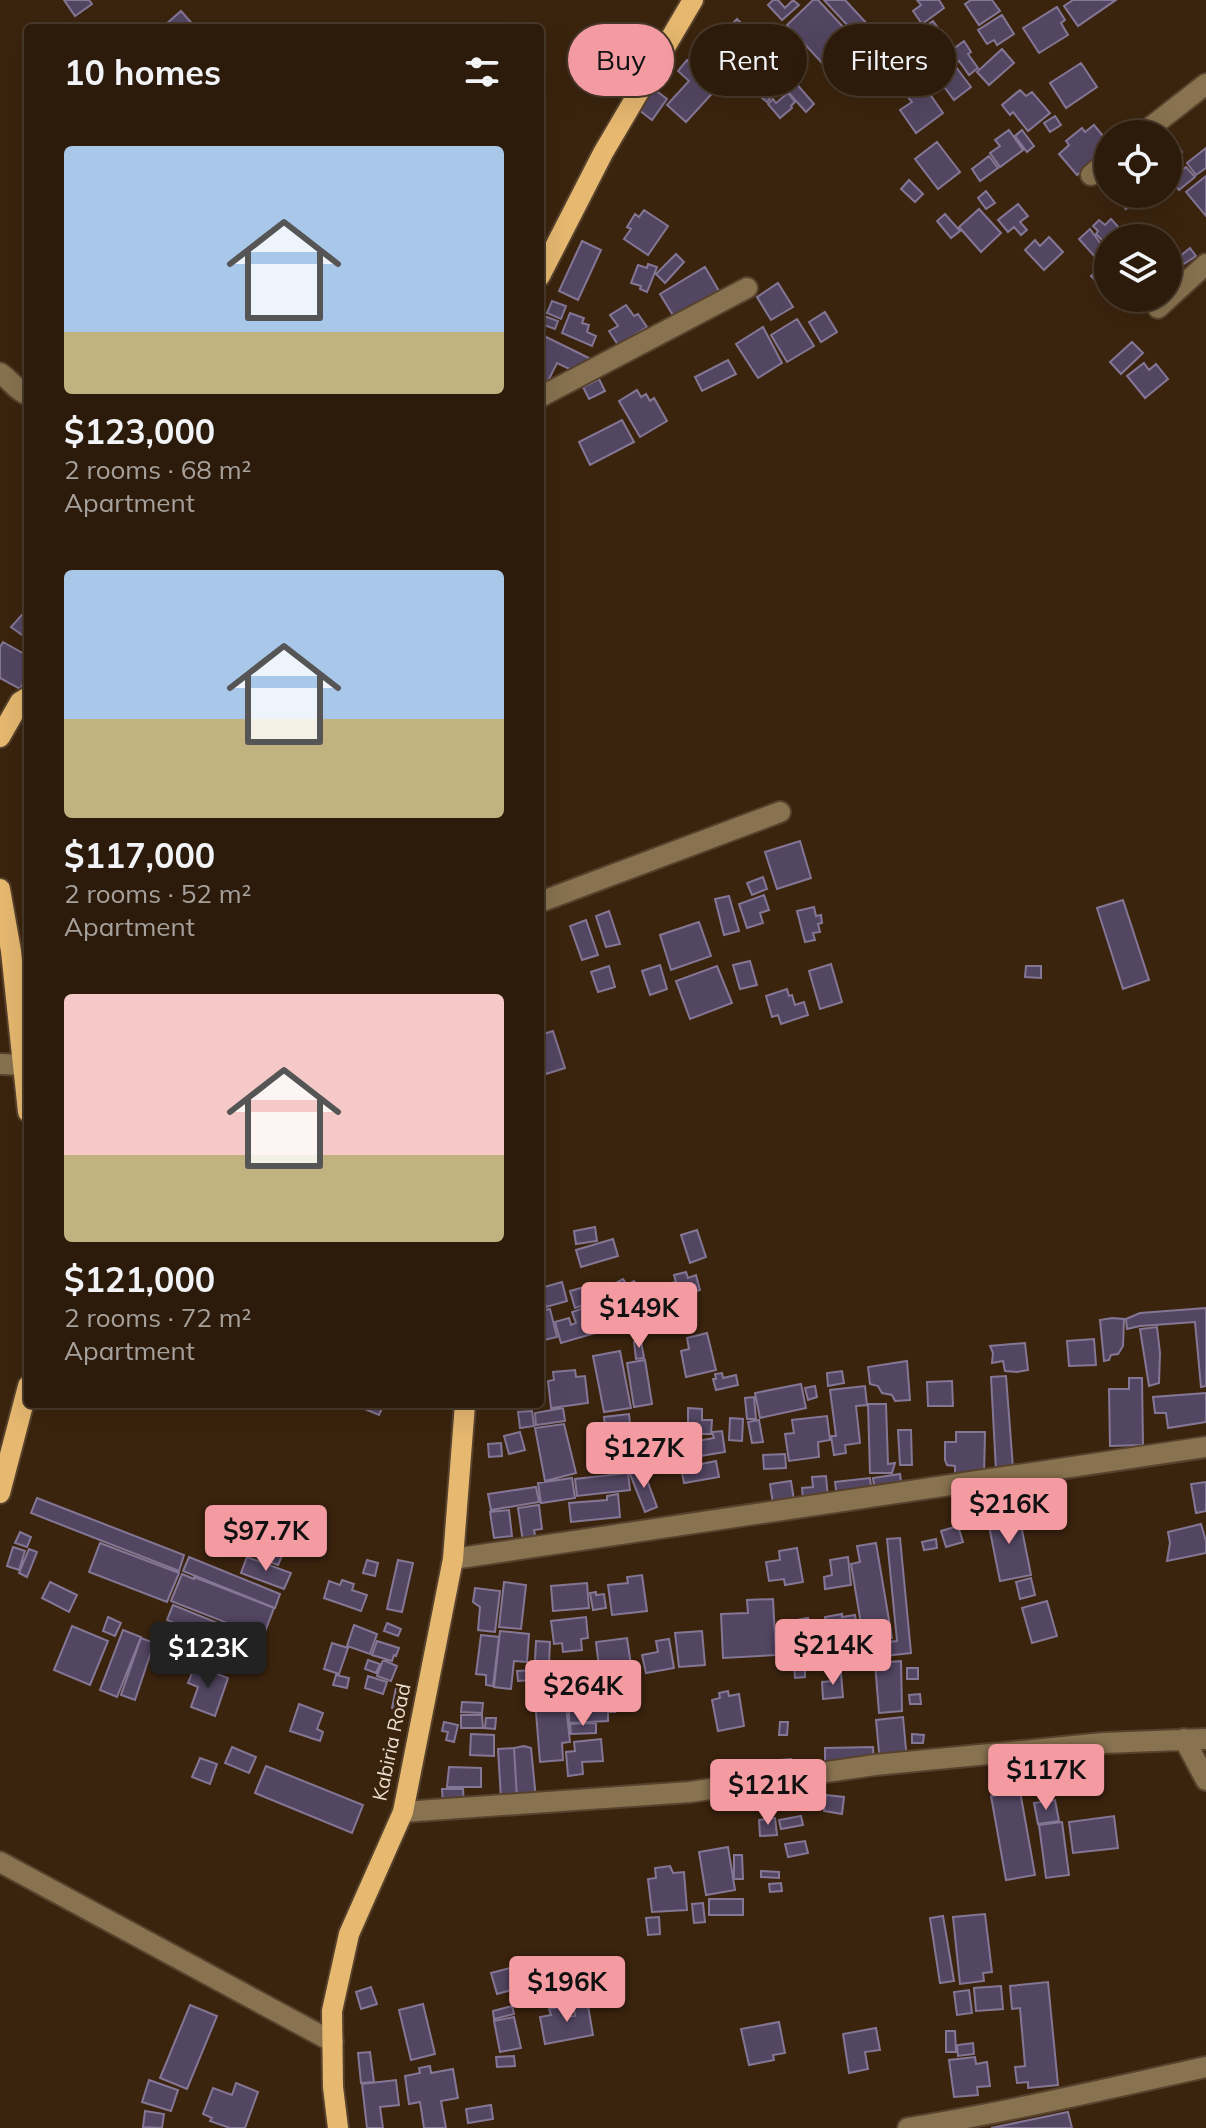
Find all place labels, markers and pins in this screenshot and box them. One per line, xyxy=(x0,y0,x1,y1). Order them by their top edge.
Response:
pin: $149K xyxy=(583,1282,695,1350)
pin: $127K xyxy=(588,1422,700,1490)
pin: $216K xyxy=(953,1478,1065,1546)
pin: $97.7K xyxy=(201,1505,331,1573)
pin: $214K xyxy=(777,1619,889,1687)
pin: $123K xyxy=(152,1622,264,1690)
pin: $264K xyxy=(527,1660,639,1728)
pin: $117K xyxy=(990,1744,1102,1812)
pin: $121K xyxy=(712,1759,824,1827)
pin: $196K xyxy=(511,1956,623,2024)

